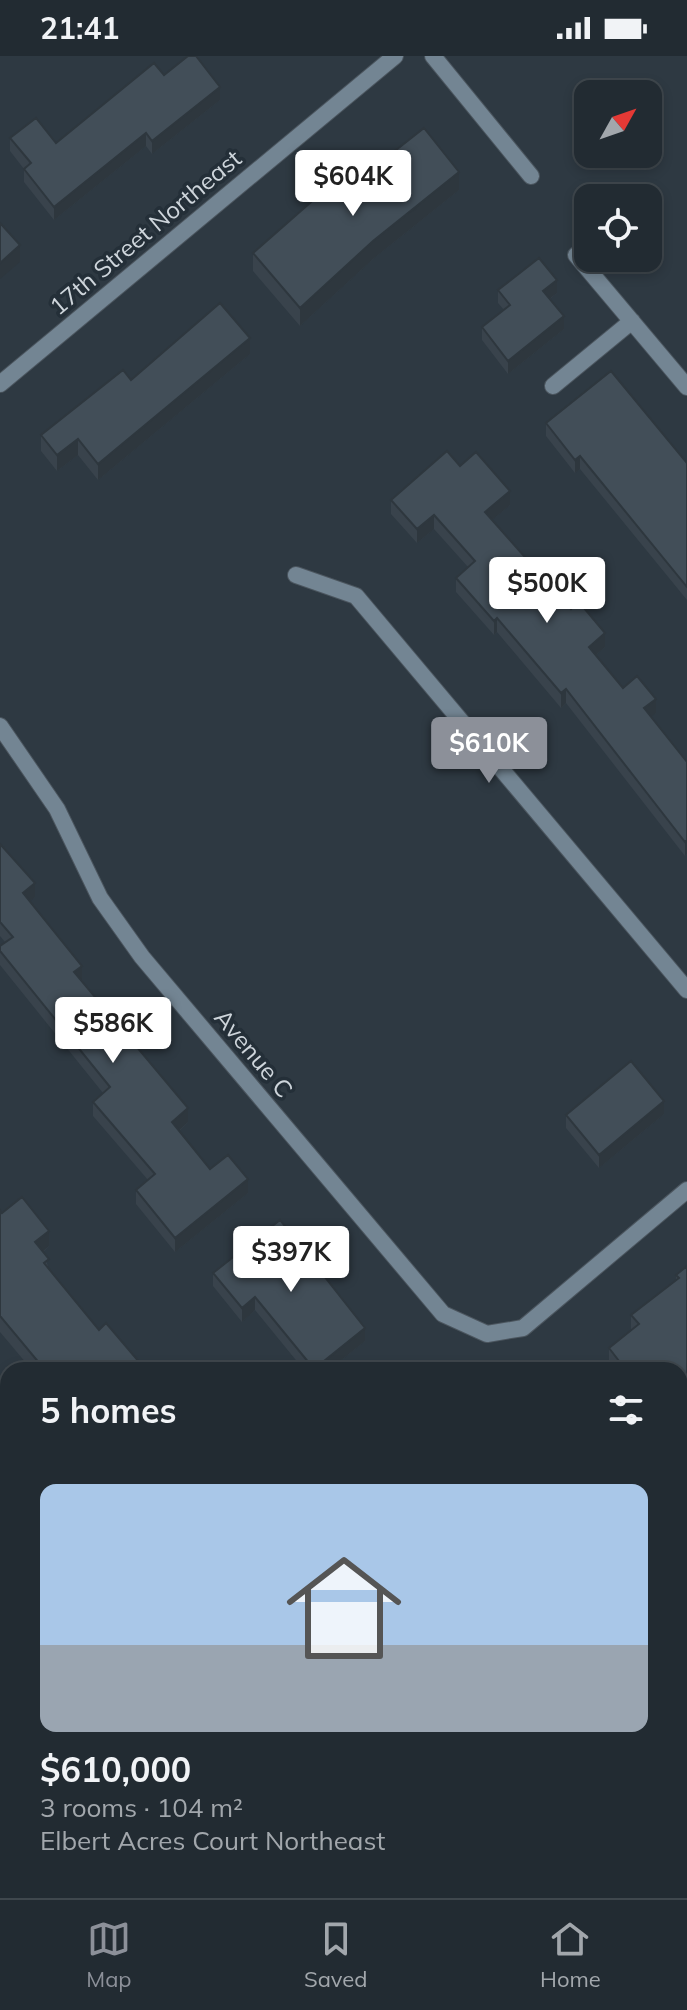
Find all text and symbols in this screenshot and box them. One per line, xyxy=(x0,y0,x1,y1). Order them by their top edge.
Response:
text: 21:41 xyxy=(40,9,119,47)
north arrow xyxy=(574,80,662,168)
map controls xyxy=(574,80,662,272)
street label: 17th Street Northeast xyxy=(43,143,247,321)
pin: $604K xyxy=(297,150,409,218)
text: $604K xyxy=(313,159,393,192)
button: locate xyxy=(574,184,662,272)
pin: $500K xyxy=(491,557,603,625)
text: $500K xyxy=(507,566,587,599)
pin: $610K xyxy=(433,717,545,785)
text: $610K xyxy=(449,726,529,759)
pin: $586K xyxy=(57,997,169,1065)
street label: Avenue C xyxy=(208,1003,300,1103)
text: $586K xyxy=(73,1006,153,1039)
pin: $397K xyxy=(235,1226,347,1294)
text: $397K xyxy=(251,1235,331,1268)
icon: filters xyxy=(604,1388,648,1432)
text: 5 homes xyxy=(40,1389,177,1432)
icon: home xyxy=(272,1536,416,1680)
text: $610,000 xyxy=(40,1748,191,1791)
text: 3 rooms · 104 m² xyxy=(40,1791,243,1824)
text: Elbert Acres Court Northeast xyxy=(40,1824,385,1857)
tab: Map xyxy=(86,1917,132,1993)
tab: Saved xyxy=(304,1917,368,1993)
tab: Home xyxy=(540,1917,601,1993)

